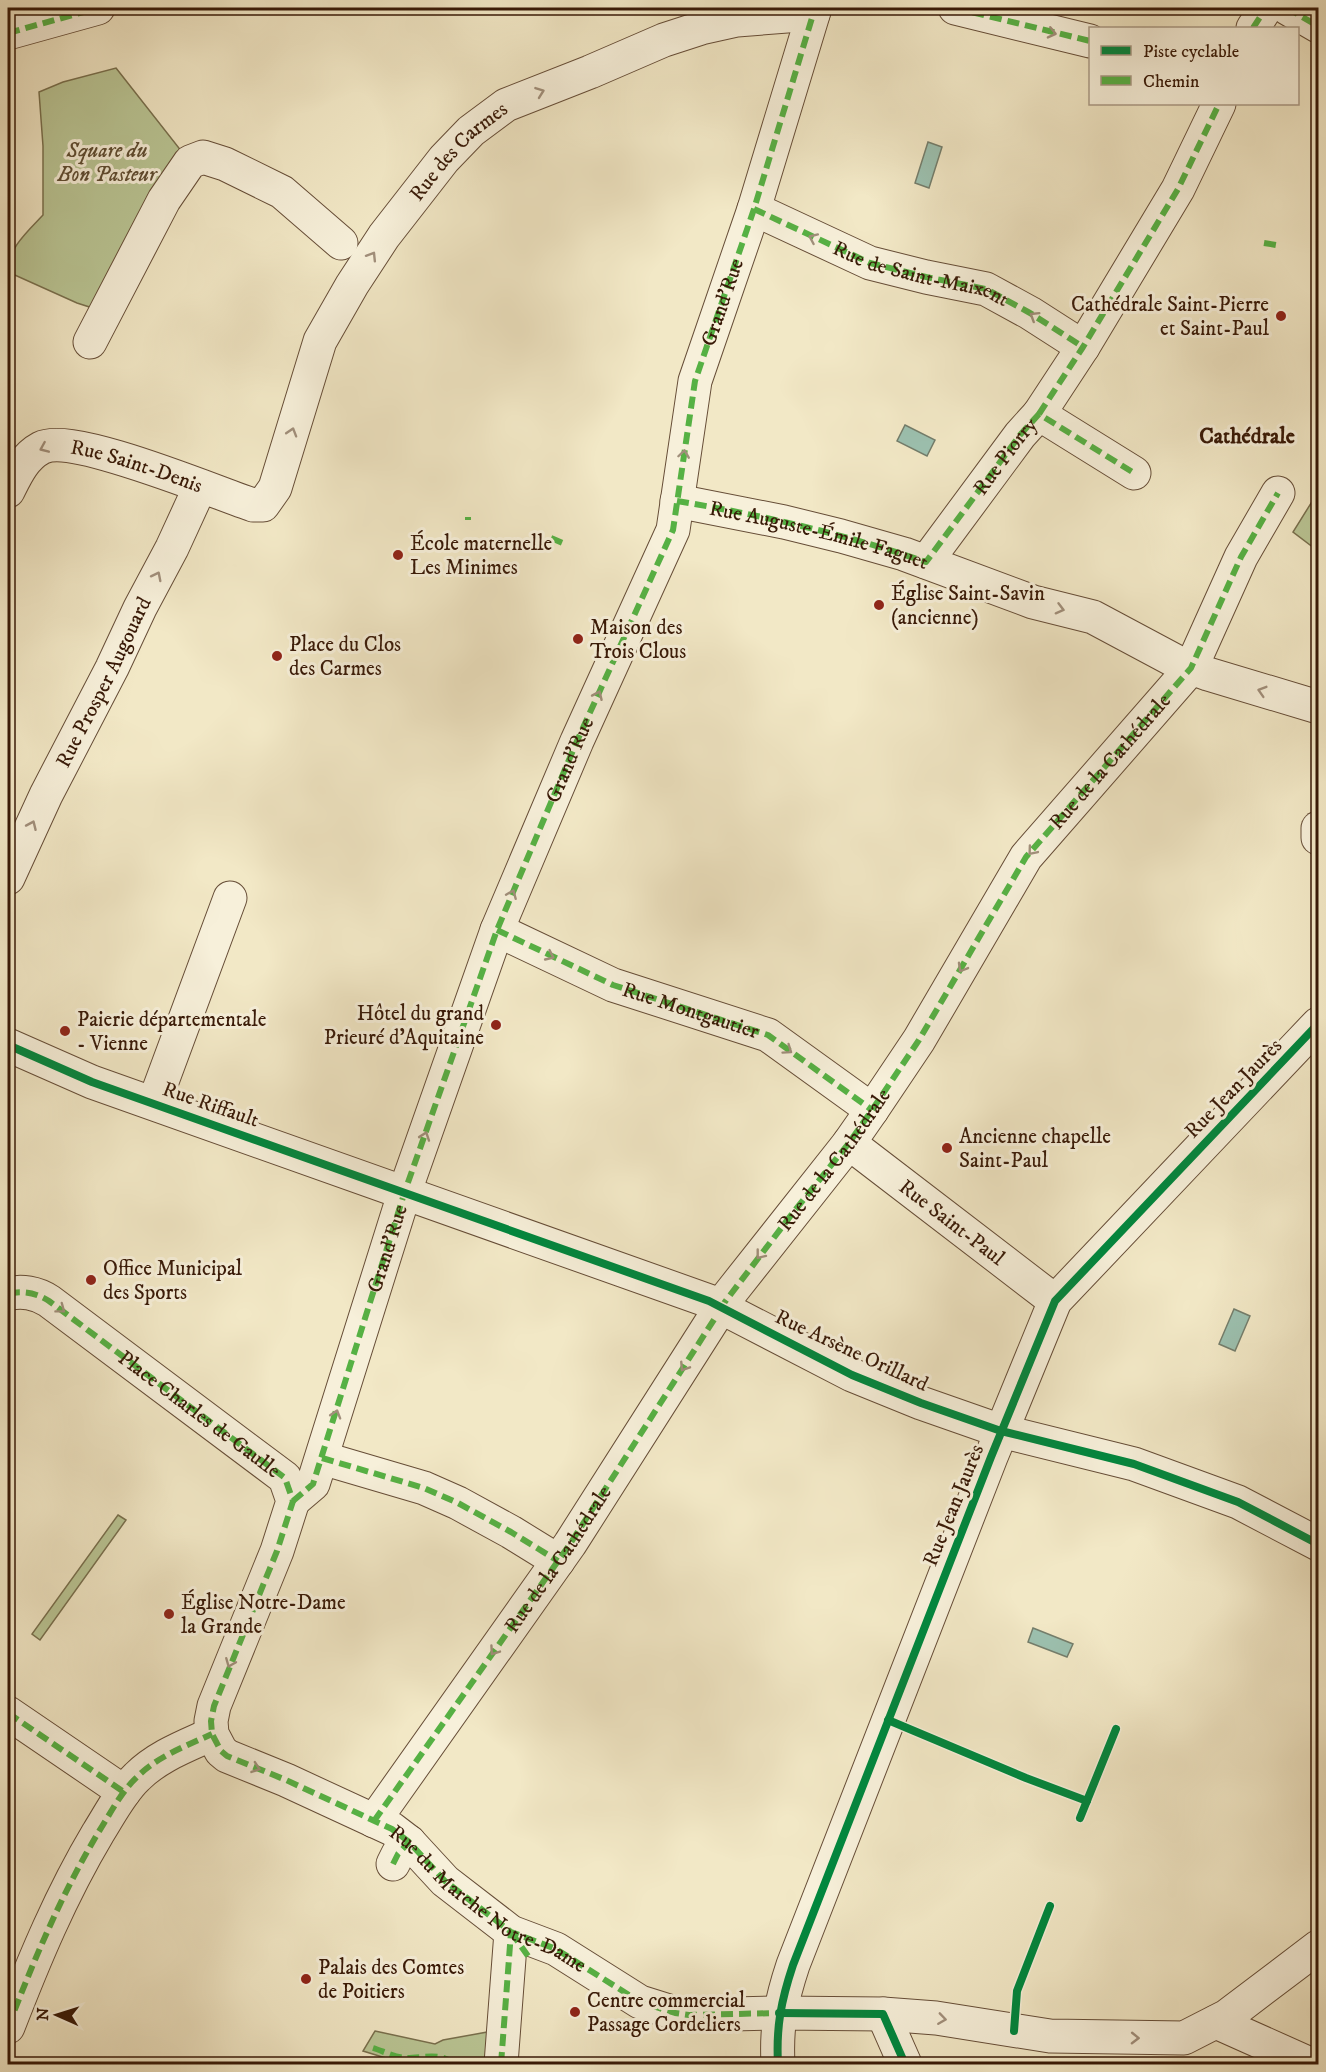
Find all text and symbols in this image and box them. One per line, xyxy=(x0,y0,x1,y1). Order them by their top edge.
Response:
one-way arrow xyxy=(1047,25,1057,38)
legend xyxy=(1089,27,1299,105)
text: Piste cyclable xyxy=(1143,41,1239,63)
text: Chemin xyxy=(1143,71,1200,93)
one-way arrow xyxy=(534,86,545,99)
street label: Rue des Carmes xyxy=(404,96,513,206)
park label: Square du Bon Pasteur xyxy=(57,138,158,188)
one-way arrow xyxy=(808,233,819,245)
street label: Rue de Saint-Maixent xyxy=(829,236,1013,313)
one-way arrow xyxy=(365,252,376,263)
street label: Grand'Rue xyxy=(696,255,750,350)
place label: Cathédrale Saint-Pierre et Saint-Paul xyxy=(1071,292,1270,342)
marker: Cathédrale Saint-Pierre et Saint-Paul xyxy=(1274,309,1288,323)
one-way arrow xyxy=(1030,311,1040,323)
street label: Rue Piorry xyxy=(968,412,1044,501)
district label: Cathédrale xyxy=(1199,423,1295,450)
one-way arrow xyxy=(285,427,297,437)
street label: Rue Saint-Denis xyxy=(69,435,206,499)
one-way arrow xyxy=(39,441,50,453)
one-way arrow xyxy=(677,450,689,459)
street label: Rue Auguste-Émile Faguet xyxy=(707,496,932,576)
place label: École maternelle Les Minimes xyxy=(410,530,553,581)
marker: École maternelle Les Minimes xyxy=(391,548,405,562)
one-way arrow xyxy=(150,571,162,582)
place label: Église Saint-Savin (ancienne) xyxy=(891,580,1045,631)
street label: Rue Prosper Augouard xyxy=(51,592,158,772)
marker: Église Saint-Savin (ancienne) xyxy=(872,598,886,612)
one-way arrow xyxy=(1054,602,1065,614)
place label: Maison des Trois Clous xyxy=(590,615,686,665)
place label: Place du Clos des Carmes xyxy=(289,632,401,682)
marker: Maison des Trois Clous xyxy=(571,632,585,646)
marker: Place du Clos des Carmes xyxy=(270,649,284,663)
one-way arrow xyxy=(1257,686,1268,698)
street label: Rue de la Cathédrale xyxy=(1044,688,1177,835)
one-way arrow xyxy=(591,691,603,702)
street label: Grand'Rue xyxy=(540,713,600,807)
one-way arrow xyxy=(24,820,36,831)
one-way arrow xyxy=(1028,844,1039,855)
one-way arrow xyxy=(505,889,517,900)
one-way arrow xyxy=(543,948,554,960)
one-way arrow xyxy=(958,962,970,972)
street label: Rue Montgautier xyxy=(619,977,762,1045)
place label: Hôtel du grand Prieuré d'Aquitaine xyxy=(324,1001,485,1051)
place label: Paierie départementale - Vienne xyxy=(77,1007,267,1057)
marker: Hôtel du grand Prieuré d'Aquitaine xyxy=(489,1018,503,1032)
marker: Paierie départementale - Vienne xyxy=(58,1024,72,1038)
street label: Rue Jean Jaurès xyxy=(1180,1033,1288,1144)
one-way arrow xyxy=(782,1043,793,1054)
street label: Rue Riffault xyxy=(159,1076,263,1134)
street label: Rue de la Cathédrale xyxy=(772,1084,897,1237)
place label: Ancienne chapelle Saint-Paul xyxy=(959,1124,1111,1174)
one-way arrow xyxy=(417,1131,430,1142)
marker: Ancienne chapelle Saint-Paul xyxy=(940,1141,954,1155)
street label: Rue Saint-Paul xyxy=(893,1174,1010,1272)
street label: Grand'Rue xyxy=(362,1201,414,1296)
one-way arrow xyxy=(757,1248,768,1259)
place label: Office Municipal des Sports xyxy=(103,1256,243,1306)
marker: Office Municipal des Sports xyxy=(84,1273,98,1287)
one-way arrow xyxy=(55,1302,66,1313)
street label: Rue Arsène Orillard xyxy=(771,1304,933,1398)
street label: Place Charles de Gaulle xyxy=(113,1345,286,1484)
one-way arrow xyxy=(679,1361,691,1371)
one-way arrow xyxy=(328,1409,341,1420)
street label: Rue Jean Jaurès xyxy=(918,1441,990,1570)
street label: Rue de la Cathédrale xyxy=(499,1481,618,1638)
place label: Église Notre-Dame la Grande xyxy=(181,1589,346,1640)
marker: Église Notre-Dame la Grande xyxy=(162,1607,176,1621)
one-way arrow xyxy=(490,1645,501,1656)
one-way arrow xyxy=(225,1658,238,1668)
one-way arrow xyxy=(250,1761,261,1773)
street label: Rue du Marché Notre-Dame xyxy=(384,1820,591,1979)
place label: Palais des Comtes de Poitiers xyxy=(318,1955,464,2005)
marker: Palais des Comtes de Poitiers xyxy=(299,1972,313,1986)
north arrow xyxy=(27,1985,87,2045)
place label: Centre commercial Passage Cordeliers xyxy=(587,1988,746,2038)
marker: Centre commercial Passage Cordeliers xyxy=(568,2005,582,2019)
text: N xyxy=(33,2007,53,2021)
one-way arrow xyxy=(937,2012,946,2025)
one-way arrow xyxy=(1131,2032,1140,2044)

